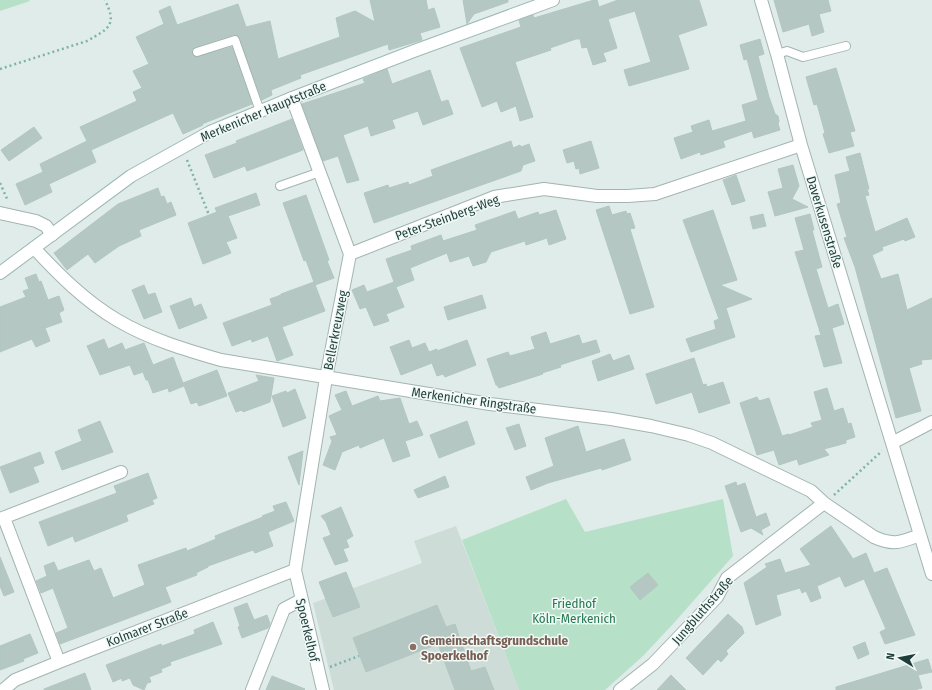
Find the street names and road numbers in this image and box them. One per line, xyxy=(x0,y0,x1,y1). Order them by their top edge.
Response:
street label: Merkenicher Hauptstraße xyxy=(198,78,328,145)
street label: Daverkusenstraße xyxy=(803,174,846,270)
street label: Peter-Steinberg-Weg xyxy=(393,191,502,243)
street label: Bellerkreuzweg xyxy=(320,288,351,371)
street label: Merkenicher Ringstraße xyxy=(410,384,537,417)
street label: Jungbluthstraße xyxy=(669,573,736,647)
street label: Spoerkelhof xyxy=(293,597,322,664)
street label: Kolmarer Straße xyxy=(104,605,190,650)

